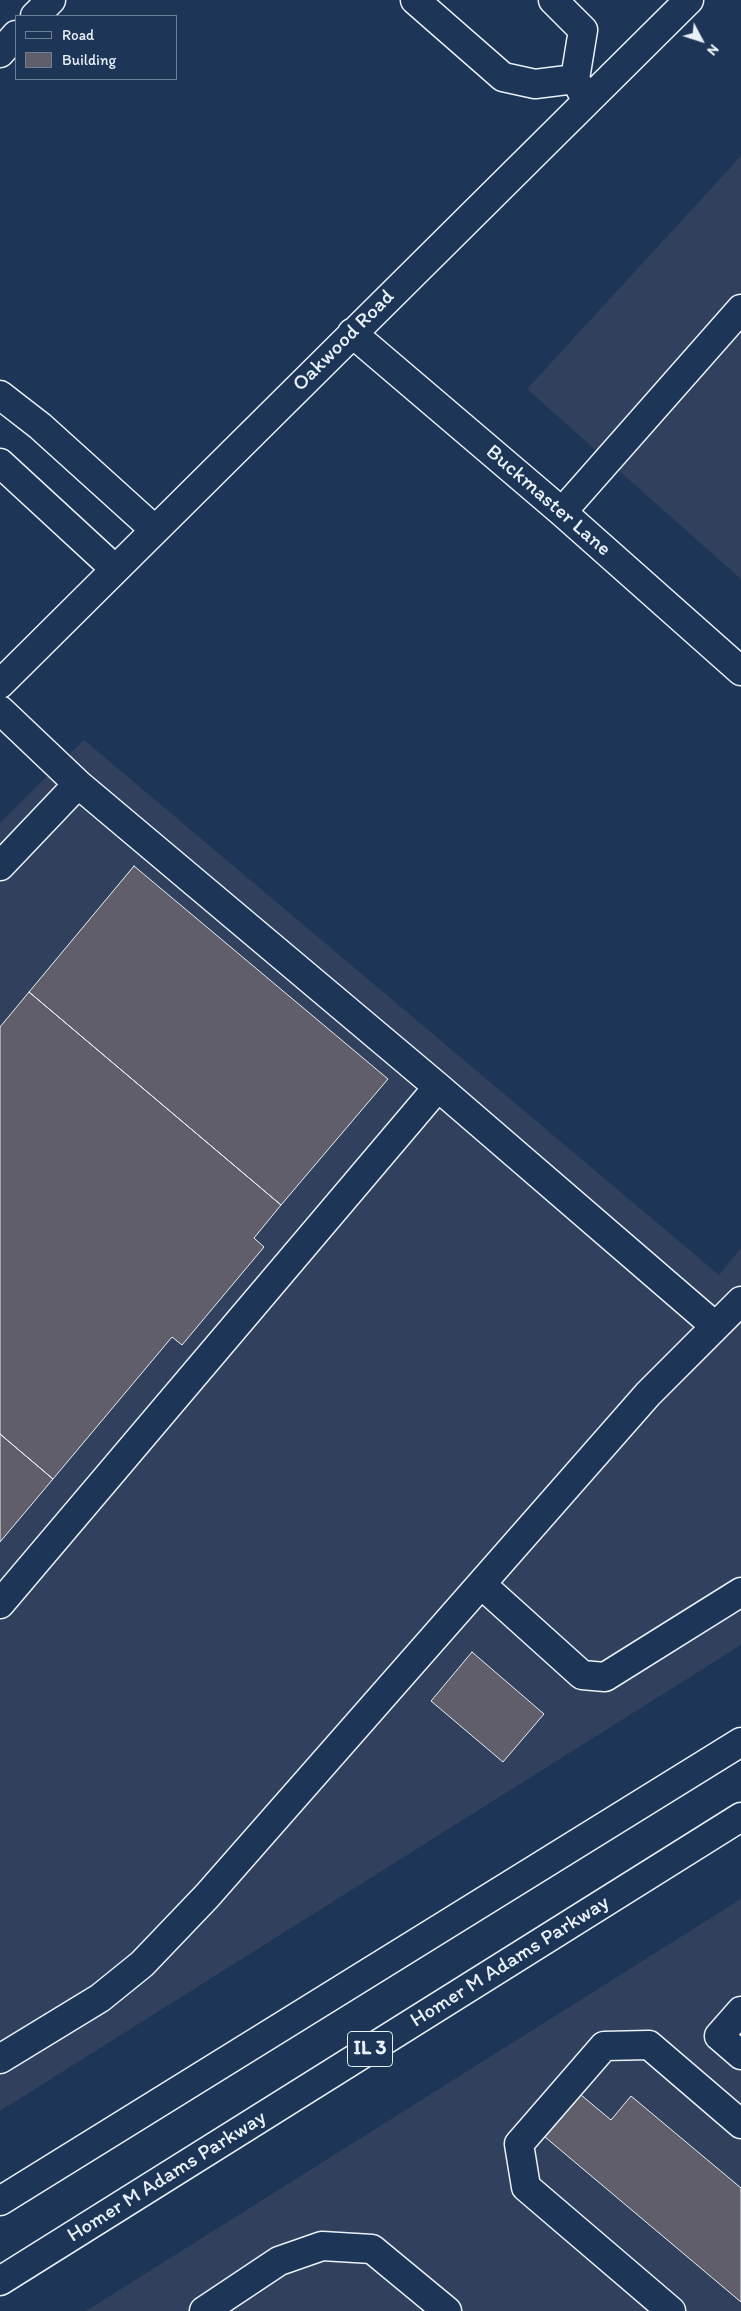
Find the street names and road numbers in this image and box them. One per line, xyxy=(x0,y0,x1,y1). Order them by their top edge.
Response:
street label: Oakwood Road xyxy=(288,285,400,397)
street label: Buckmaster Lane xyxy=(480,440,616,562)
street label: Homer M Adams Parkway xyxy=(406,1890,614,2034)
road number: IL 3 xyxy=(348,2032,392,2066)
street label: Homer M Adams Parkway xyxy=(63,2105,271,2249)

